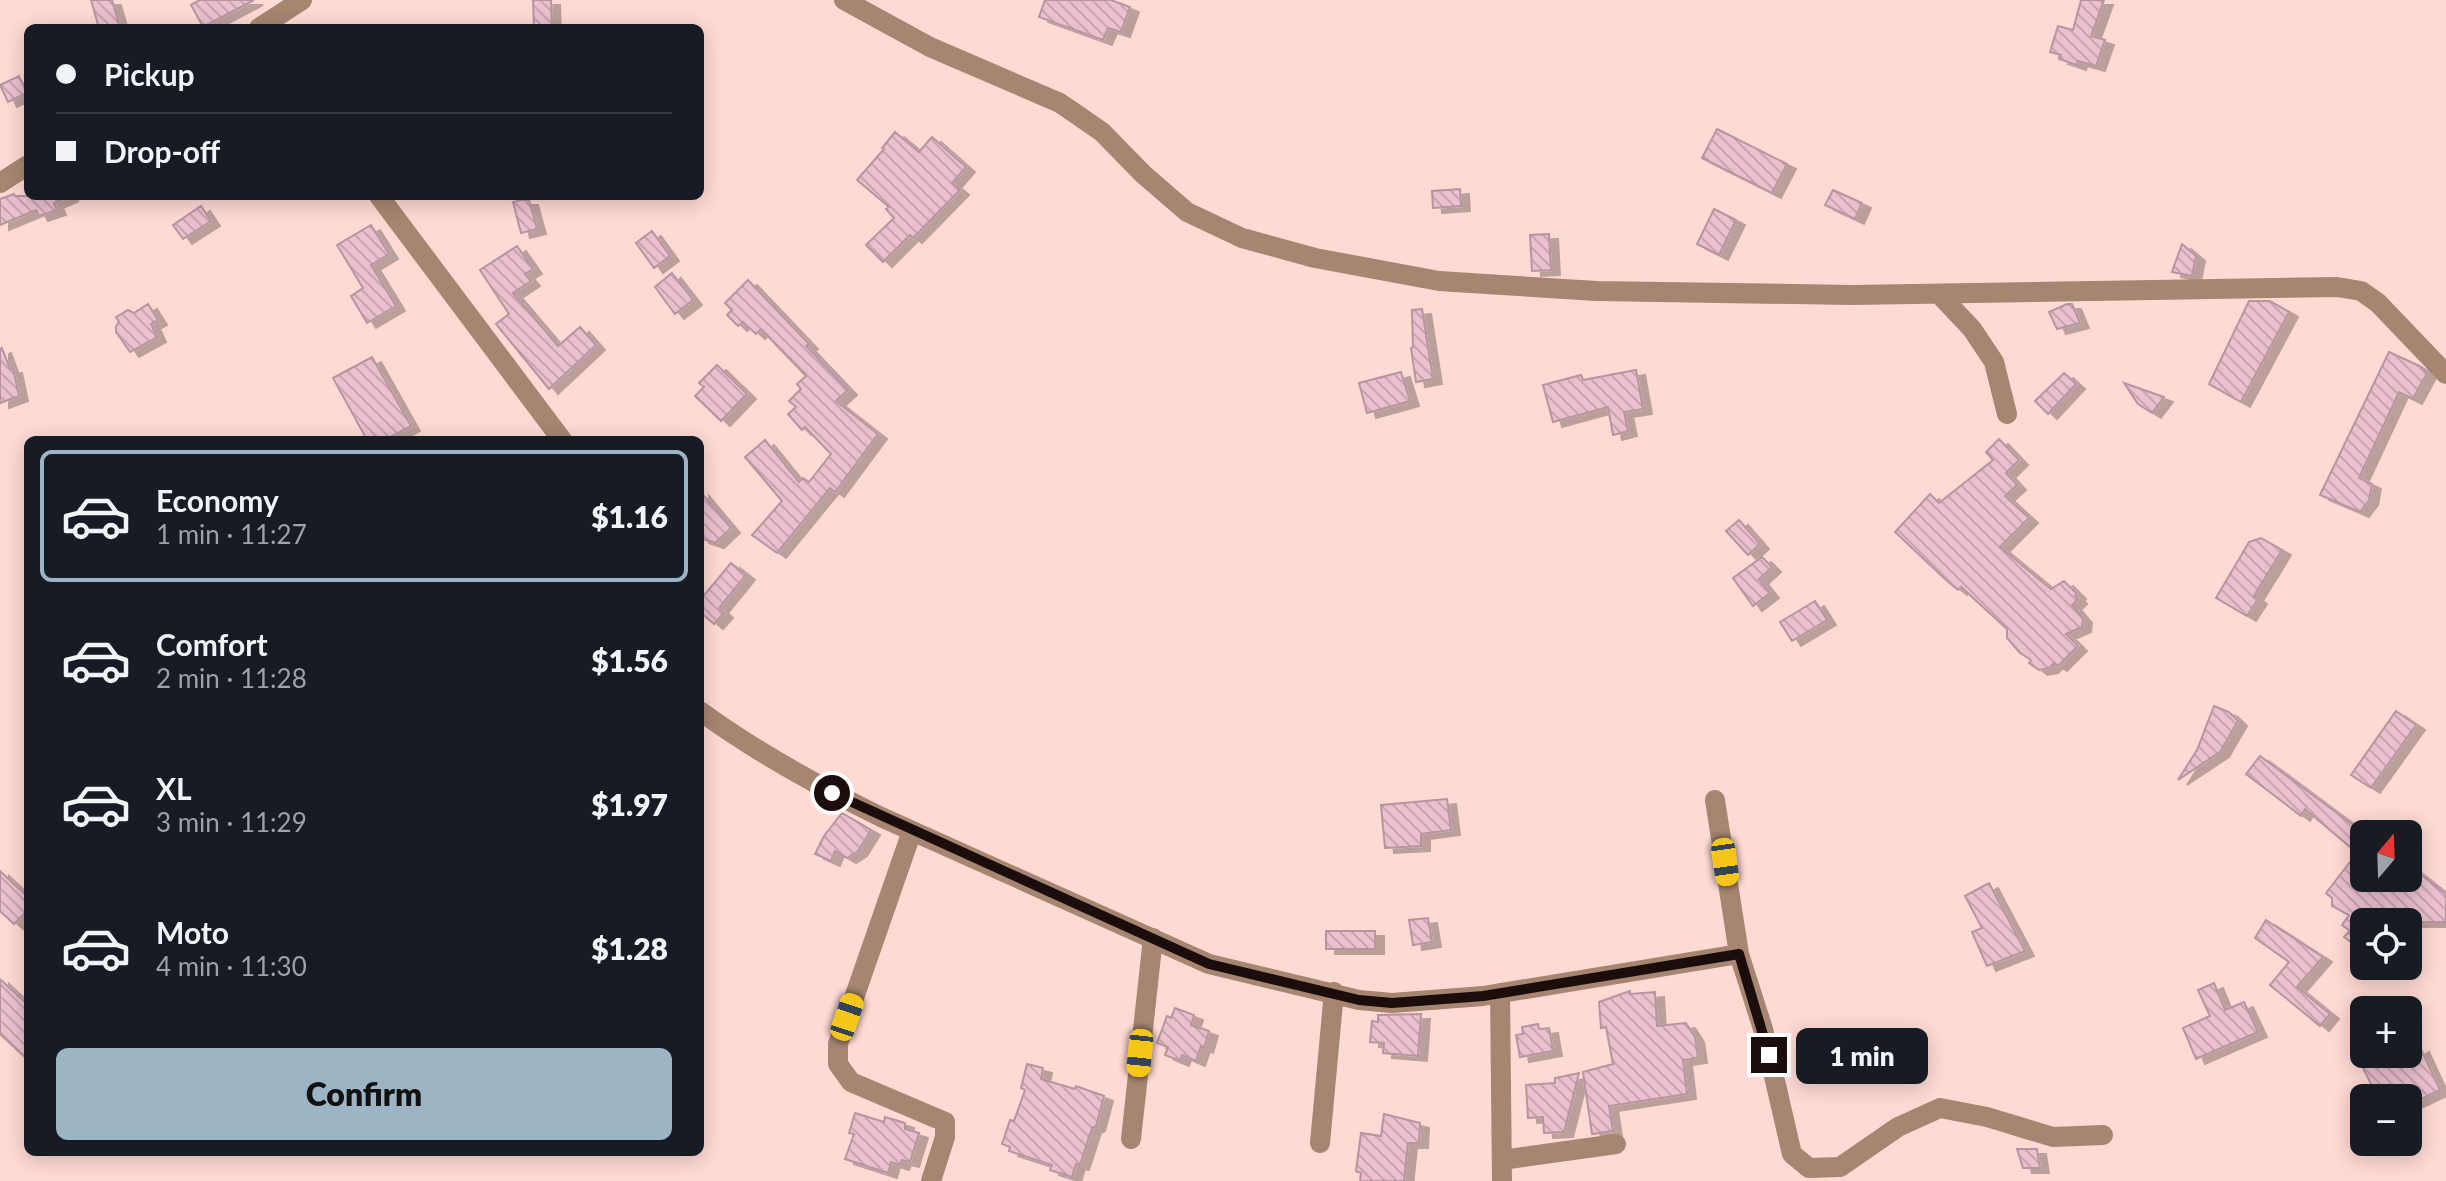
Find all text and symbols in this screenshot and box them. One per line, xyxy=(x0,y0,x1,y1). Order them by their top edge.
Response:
text: Pickup xyxy=(104,56,195,92)
text: Drop-off xyxy=(104,133,220,169)
icon: car xyxy=(60,480,132,552)
text: Economy xyxy=(156,482,279,518)
text: $1.16 xyxy=(591,498,668,534)
text: 1 min · 11:27 xyxy=(156,518,307,550)
icon: car xyxy=(60,624,132,696)
text: Comfort xyxy=(156,626,268,662)
text: $1.56 xyxy=(591,642,668,678)
text: 2 min · 11:28 xyxy=(156,662,307,694)
icon: car xyxy=(60,768,132,840)
text: XL xyxy=(156,770,192,806)
route start xyxy=(814,775,850,811)
text: $1.97 xyxy=(591,786,668,822)
text: 3 min · 11:29 xyxy=(156,806,307,838)
north arrow xyxy=(2350,820,2422,892)
map controls xyxy=(2350,820,2422,1156)
car xyxy=(1710,837,1740,887)
button: locate xyxy=(2350,908,2422,980)
icon: car xyxy=(60,912,132,984)
text: Moto xyxy=(156,914,229,950)
text: $1.28 xyxy=(591,930,668,966)
text: 4 min · 11:30 xyxy=(156,950,307,982)
car xyxy=(828,990,866,1044)
button: + xyxy=(2350,996,2422,1068)
callout: 1 min xyxy=(1797,1027,1929,1083)
car xyxy=(1126,1028,1154,1078)
route end xyxy=(1751,1037,1787,1073)
text: 1 min xyxy=(1830,1040,1894,1072)
button: Confirm xyxy=(56,1048,672,1140)
button: − xyxy=(2350,1084,2422,1156)

